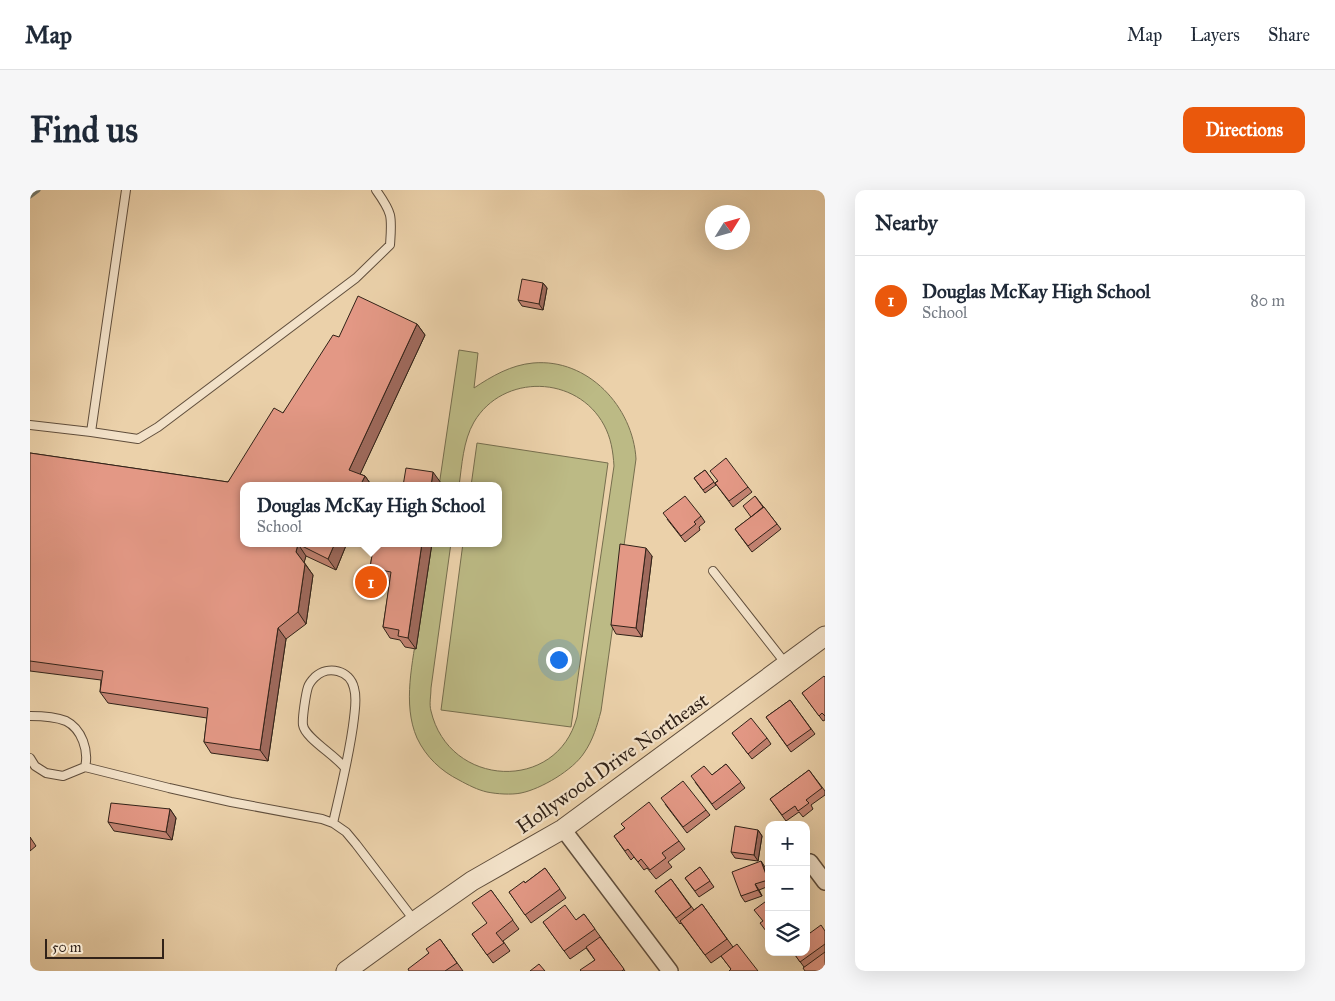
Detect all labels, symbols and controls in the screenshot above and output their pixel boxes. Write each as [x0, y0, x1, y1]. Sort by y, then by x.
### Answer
text: Map [25, 20, 72, 50]
text: Map [1127, 24, 1162, 46]
text: Layers [1190, 24, 1240, 46]
text: Share [1268, 24, 1310, 46]
button: Directions [1183, 107, 1305, 153]
text: Find us [30, 109, 138, 152]
north arrow [705, 205, 750, 250]
text: Nearby [875, 210, 938, 236]
text: Douglas McKay High School [922, 280, 1151, 303]
text: 1 [888, 291, 894, 310]
text: 80 m [1250, 291, 1285, 310]
text: School [922, 303, 967, 322]
popup [240, 482, 502, 547]
text: Douglas McKay High School [257, 494, 485, 517]
text: School [257, 517, 302, 536]
pin: 1 [355, 563, 387, 601]
your location [546, 647, 572, 673]
street label: Hollywood Drive Northeast [511, 688, 713, 838]
map controls [765, 821, 810, 956]
button: + [765, 821, 810, 866]
button: − [765, 866, 810, 911]
button: layers [765, 911, 810, 956]
scale bar [45, 936, 164, 959]
text: 50 m [52, 939, 81, 956]

